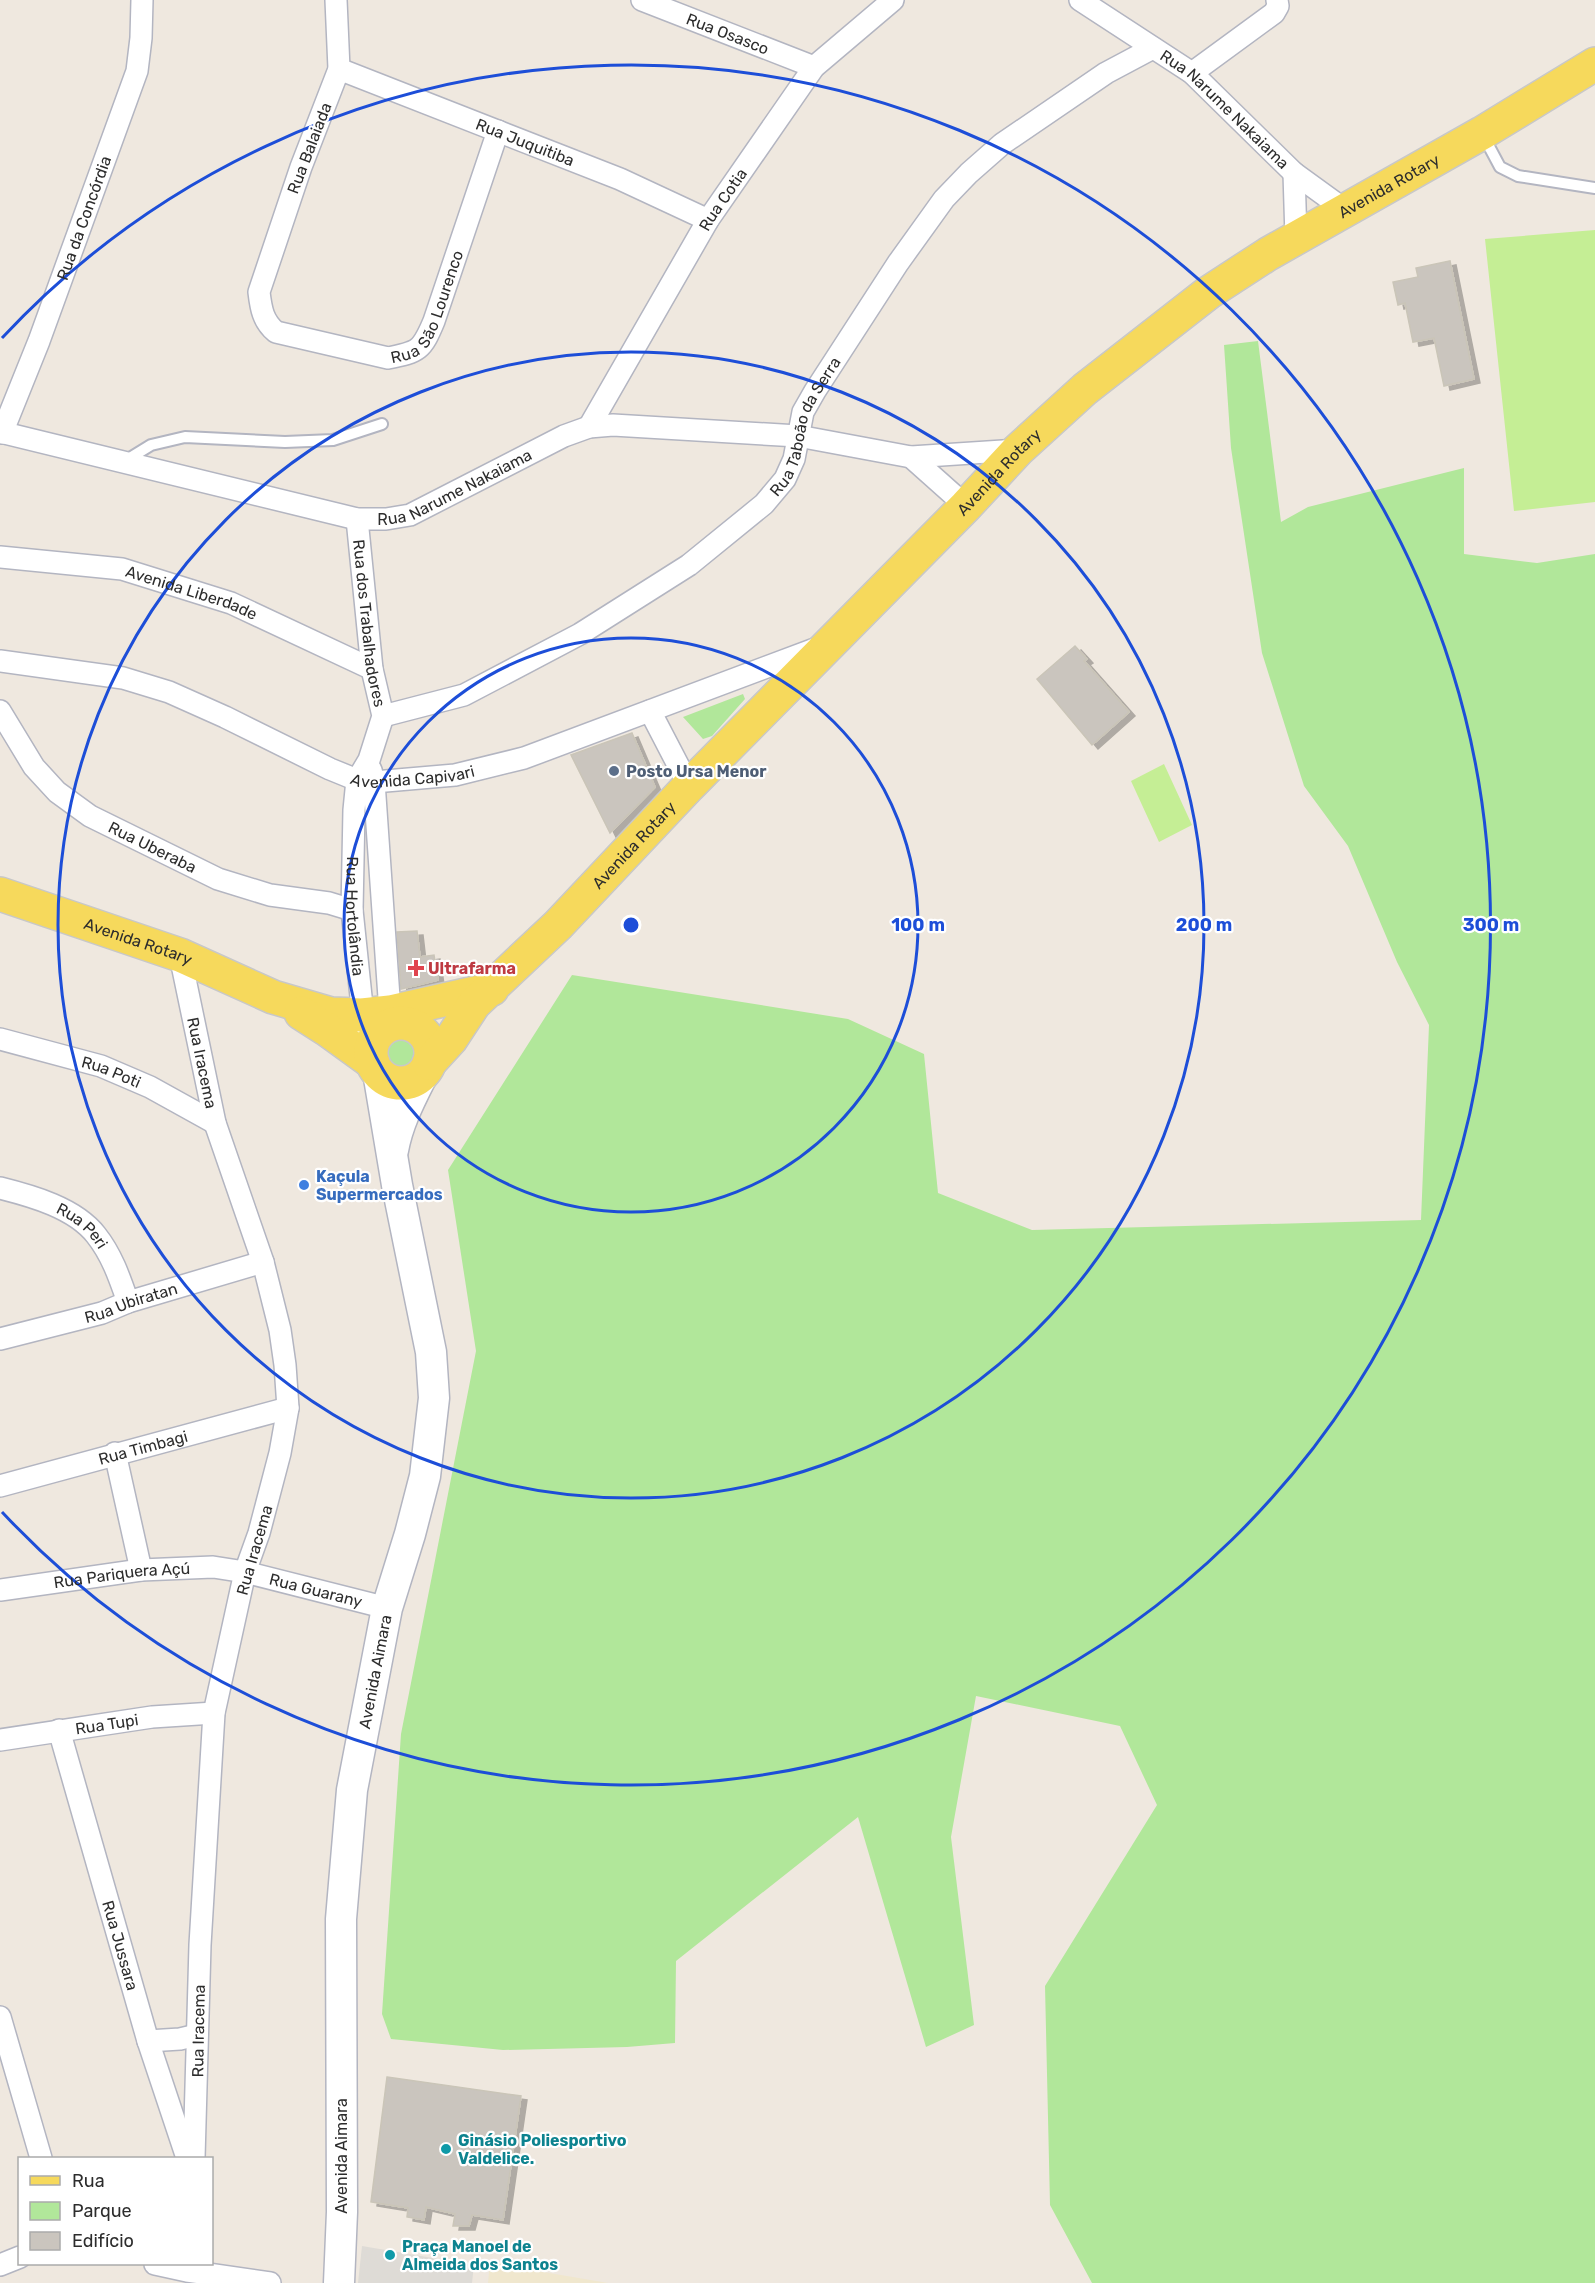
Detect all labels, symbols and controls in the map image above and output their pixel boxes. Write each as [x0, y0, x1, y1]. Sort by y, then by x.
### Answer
street label: Rua Osasco [684, 9, 772, 58]
street label: Rua Narume Nakaiama [1156, 46, 1293, 173]
street label: Rua Balaiada [283, 100, 336, 196]
street label: Rua Juquitiba [473, 115, 577, 170]
street label: Avenida Rotary [1335, 150, 1443, 222]
street label: Rua da Concórdia [53, 153, 115, 283]
street label: Rua Cotia [695, 165, 751, 234]
street label: Rua São Lourenco [389, 248, 467, 367]
street label: Rua Taboão da Serra [766, 353, 845, 500]
street label: Avenida Rotary [953, 425, 1045, 520]
street label: Rua Narume Nakaiama [377, 445, 535, 529]
street label: Rua dos Trabalhadores [349, 539, 390, 709]
street label: Avenida Liberdade [123, 562, 260, 624]
street label: Avenida Capivari [348, 762, 476, 792]
place label: Posto Ursa Menor [626, 762, 767, 781]
marker: Posto Ursa Menor [607, 764, 621, 778]
street label: Avenida Rotary [588, 797, 680, 893]
street label: Rua Uberaba [105, 818, 199, 877]
street label: Rua Hortolândia [342, 856, 368, 977]
street label: Avenida Rotary [81, 914, 195, 969]
text: 100 m [891, 914, 945, 936]
text: 200 m [1176, 914, 1232, 936]
text: 300 m [1463, 914, 1519, 936]
centre of rings [621, 915, 641, 935]
place label: Ultrafarma [428, 959, 516, 978]
marker: Ultrafarma [409, 961, 423, 975]
street label: Rua Iracema [183, 1015, 221, 1110]
street label: Rua Poti [79, 1052, 144, 1092]
place label: Kaçula Supermercados [316, 1167, 443, 1204]
marker: Kaçula Supermercados [297, 1178, 311, 1192]
street label: Rua Peri [53, 1199, 112, 1252]
street label: Rua Ubiratan [83, 1279, 180, 1327]
street label: Rua Timbagi [96, 1427, 190, 1469]
street label: Rua Iracema [233, 1503, 276, 1597]
street label: Rua Pariquera Açú [53, 1559, 191, 1592]
street label: Rua Guarany [267, 1570, 364, 1611]
street label: Avenida Aimara [355, 1613, 395, 1730]
street label: Rua Tupi [74, 1710, 140, 1738]
street label: Rua Jussara [98, 1898, 142, 1993]
street label: Rua Iracema [188, 1984, 209, 2078]
street label: Avenida Aimara [332, 2098, 351, 2214]
place label: Ginásio Poliesportivo Valdelice. [458, 2131, 627, 2168]
marker: Ginásio Poliesportivo Valdelice. [439, 2142, 453, 2156]
legend [18, 2157, 213, 2265]
text: Rua [72, 2170, 105, 2192]
text: Parque [72, 2200, 132, 2222]
text: Edifício [72, 2230, 134, 2252]
place label: Praça Manoel de Almeida dos Santos [402, 2237, 558, 2274]
marker: Praça Manoel de Almeida dos Santos [383, 2248, 397, 2262]

